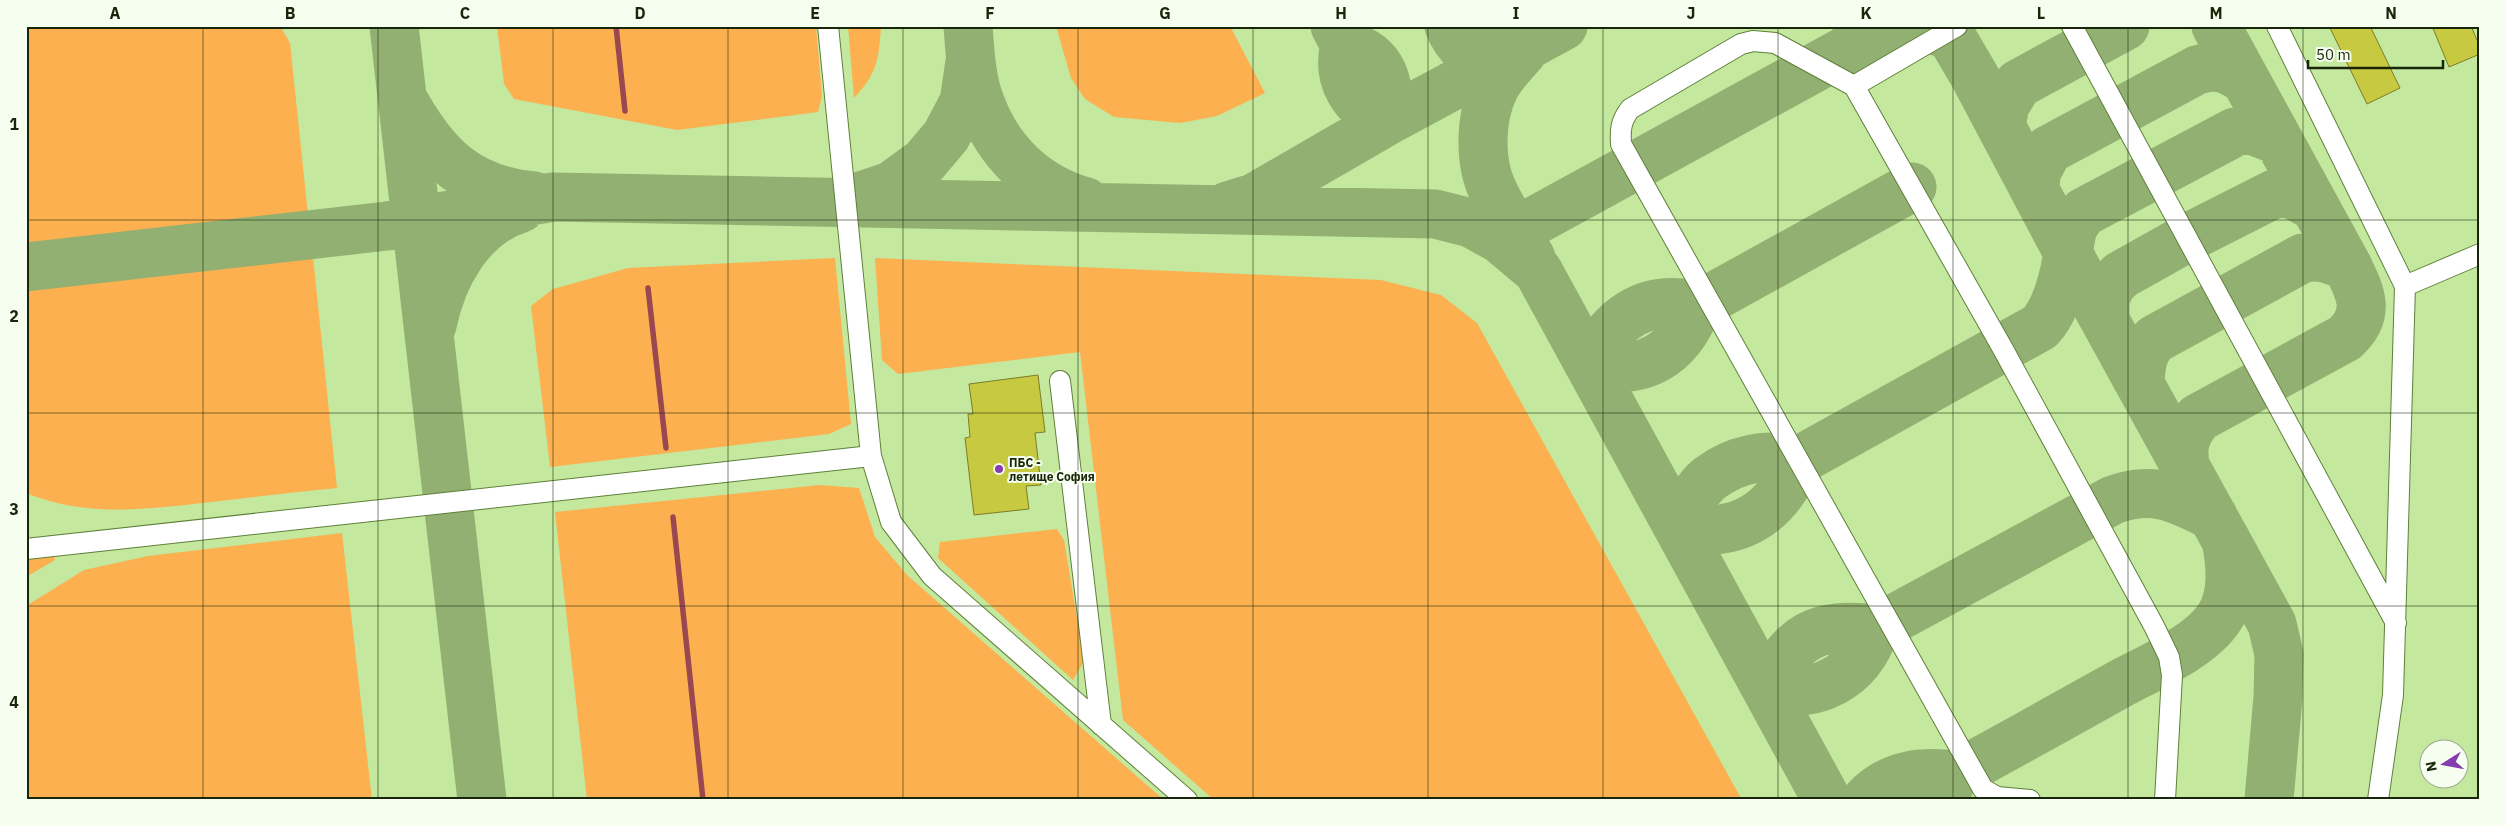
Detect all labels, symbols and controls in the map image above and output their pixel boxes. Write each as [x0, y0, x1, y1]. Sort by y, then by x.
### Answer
text: A [110, 3, 121, 23]
text: B [285, 3, 296, 23]
text: C [460, 3, 470, 23]
text: D [634, 3, 646, 23]
text: E [810, 3, 820, 23]
text: F [985, 3, 995, 23]
text: G [1159, 3, 1171, 23]
text: H [1335, 3, 1347, 23]
text: I [1513, 3, 1520, 23]
text: J [1687, 3, 1695, 23]
text: K [1860, 3, 1872, 23]
text: L [2037, 3, 2045, 23]
text: M [2209, 3, 2223, 23]
text: N [2385, 3, 2397, 23]
scale bar [2308, 38, 2444, 70]
text: 50 m [2316, 45, 2351, 64]
text: 1 [9, 114, 19, 134]
text: 2 [9, 306, 19, 326]
place label: ПБС - летище София [1009, 455, 1095, 484]
marker: ПБС - летище София [993, 463, 1005, 475]
text: 3 [9, 499, 19, 519]
text: 4 [9, 692, 19, 712]
north arrow [2418, 738, 2468, 788]
text: N [2421, 760, 2441, 773]

